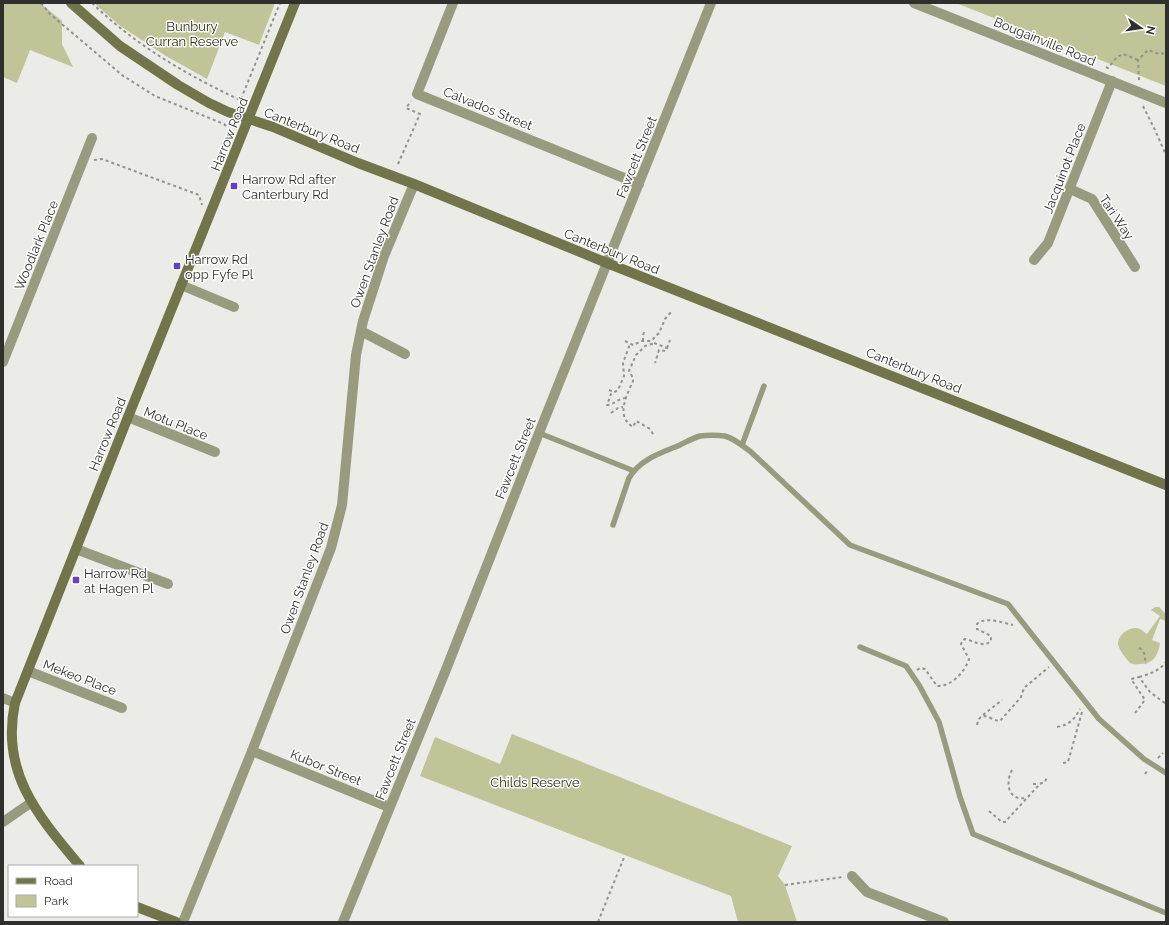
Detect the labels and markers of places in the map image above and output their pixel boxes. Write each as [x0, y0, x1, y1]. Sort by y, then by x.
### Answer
place label: Harrow Rd after Canterbury Rd [242, 172, 336, 202]
marker: Harrow Rd after Canterbury Rd [229, 181, 239, 191]
place label: Harrow Rd opp Fyfe Pl [185, 252, 254, 282]
marker: Harrow Rd opp Fyfe Pl [172, 261, 182, 271]
place label: Harrow Rd at Hagen Pl [84, 566, 154, 596]
marker: Harrow Rd at Hagen Pl [71, 575, 81, 585]

